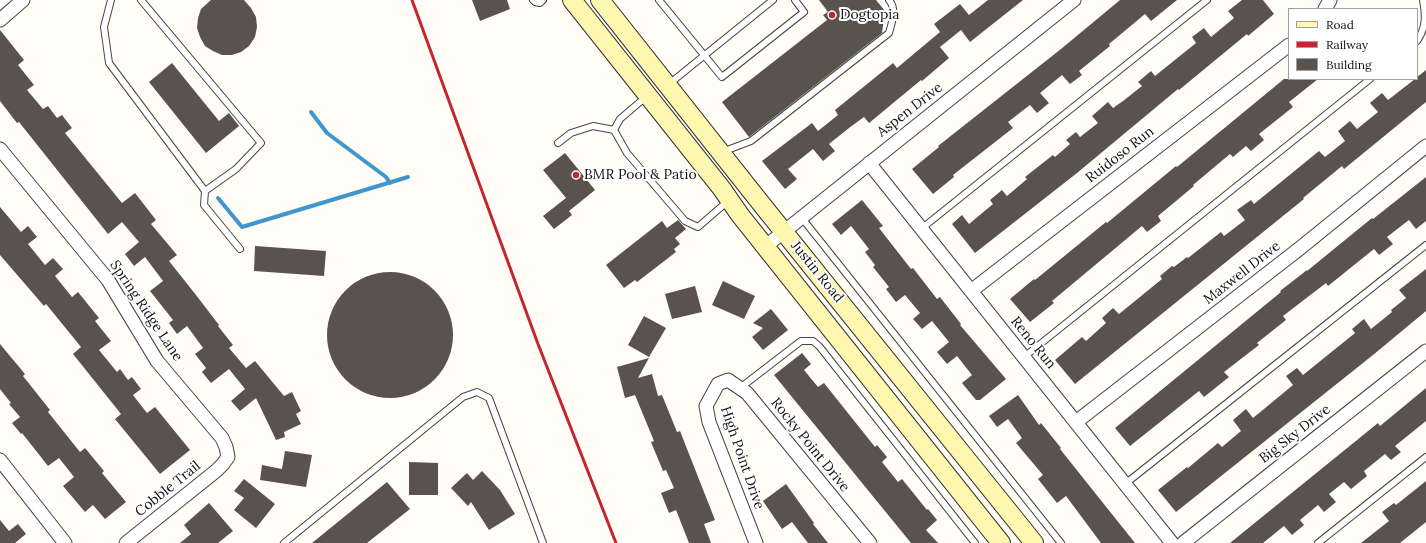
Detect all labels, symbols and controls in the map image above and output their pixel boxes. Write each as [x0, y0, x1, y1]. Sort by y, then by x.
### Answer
place label: Dogtopia [840, 7, 899, 23]
legend [1288, 8, 1418, 80]
marker: Dogtopia [827, 10, 837, 20]
text: Road [1326, 17, 1354, 32]
text: Railway [1326, 37, 1368, 52]
text: Building [1326, 57, 1372, 72]
street label: Aspen Drive [874, 79, 946, 141]
street label: Ruidoso Run [1083, 123, 1157, 187]
place label: BMR Pool & Patio [584, 167, 697, 183]
marker: BMR Pool & Patio [571, 170, 581, 180]
street label: Justin Road [787, 238, 847, 306]
street label: Maxwell Drive [1200, 238, 1284, 308]
street label: Spring Ridge Lane [106, 257, 186, 365]
street label: Reno Run [1007, 314, 1059, 372]
street label: Rocky Point Drive [767, 395, 853, 495]
street label: Big Sky Drive [1256, 401, 1334, 467]
street label: High Point Drive [717, 404, 767, 512]
street label: Cobble Trail [132, 458, 204, 520]

